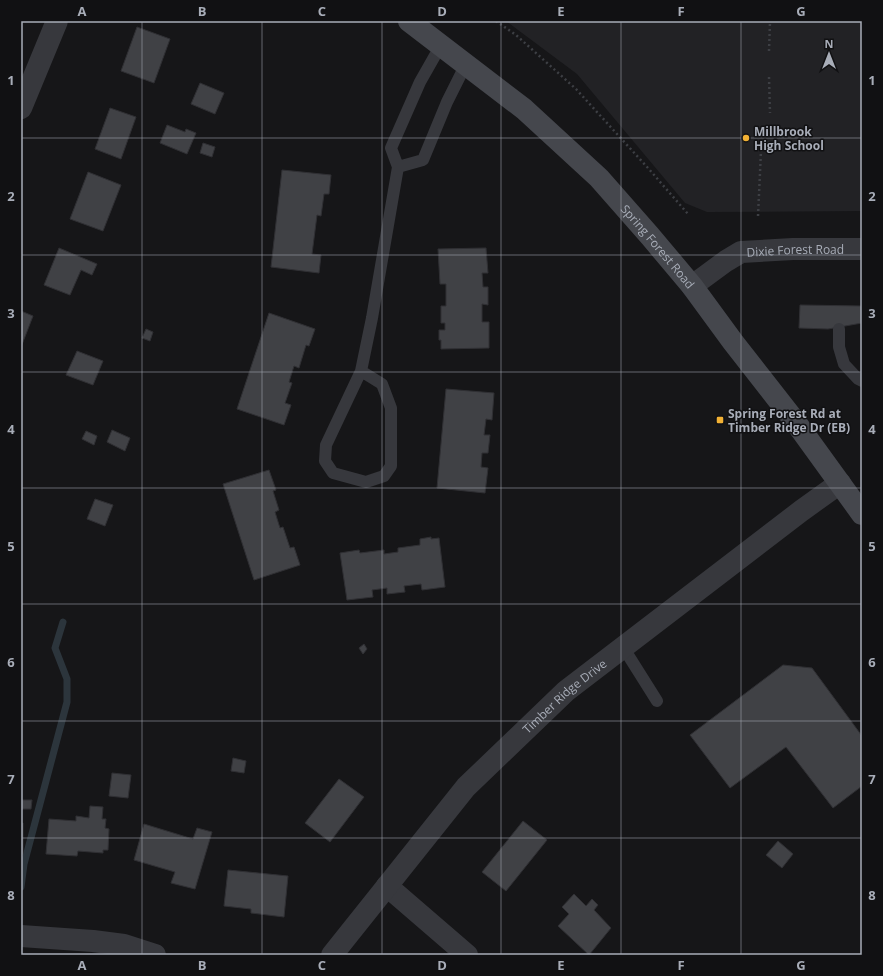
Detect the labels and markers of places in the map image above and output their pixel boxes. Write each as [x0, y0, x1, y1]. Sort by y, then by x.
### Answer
place label: Millbrook High School [754, 123, 824, 154]
marker: Millbrook High School [741, 133, 751, 143]
place label: Spring Forest Rd at Timber Ridge Dr (EB) [728, 405, 850, 436]
marker: Spring Forest Rd at Timber Ridge Dr (EB) [715, 415, 725, 425]

